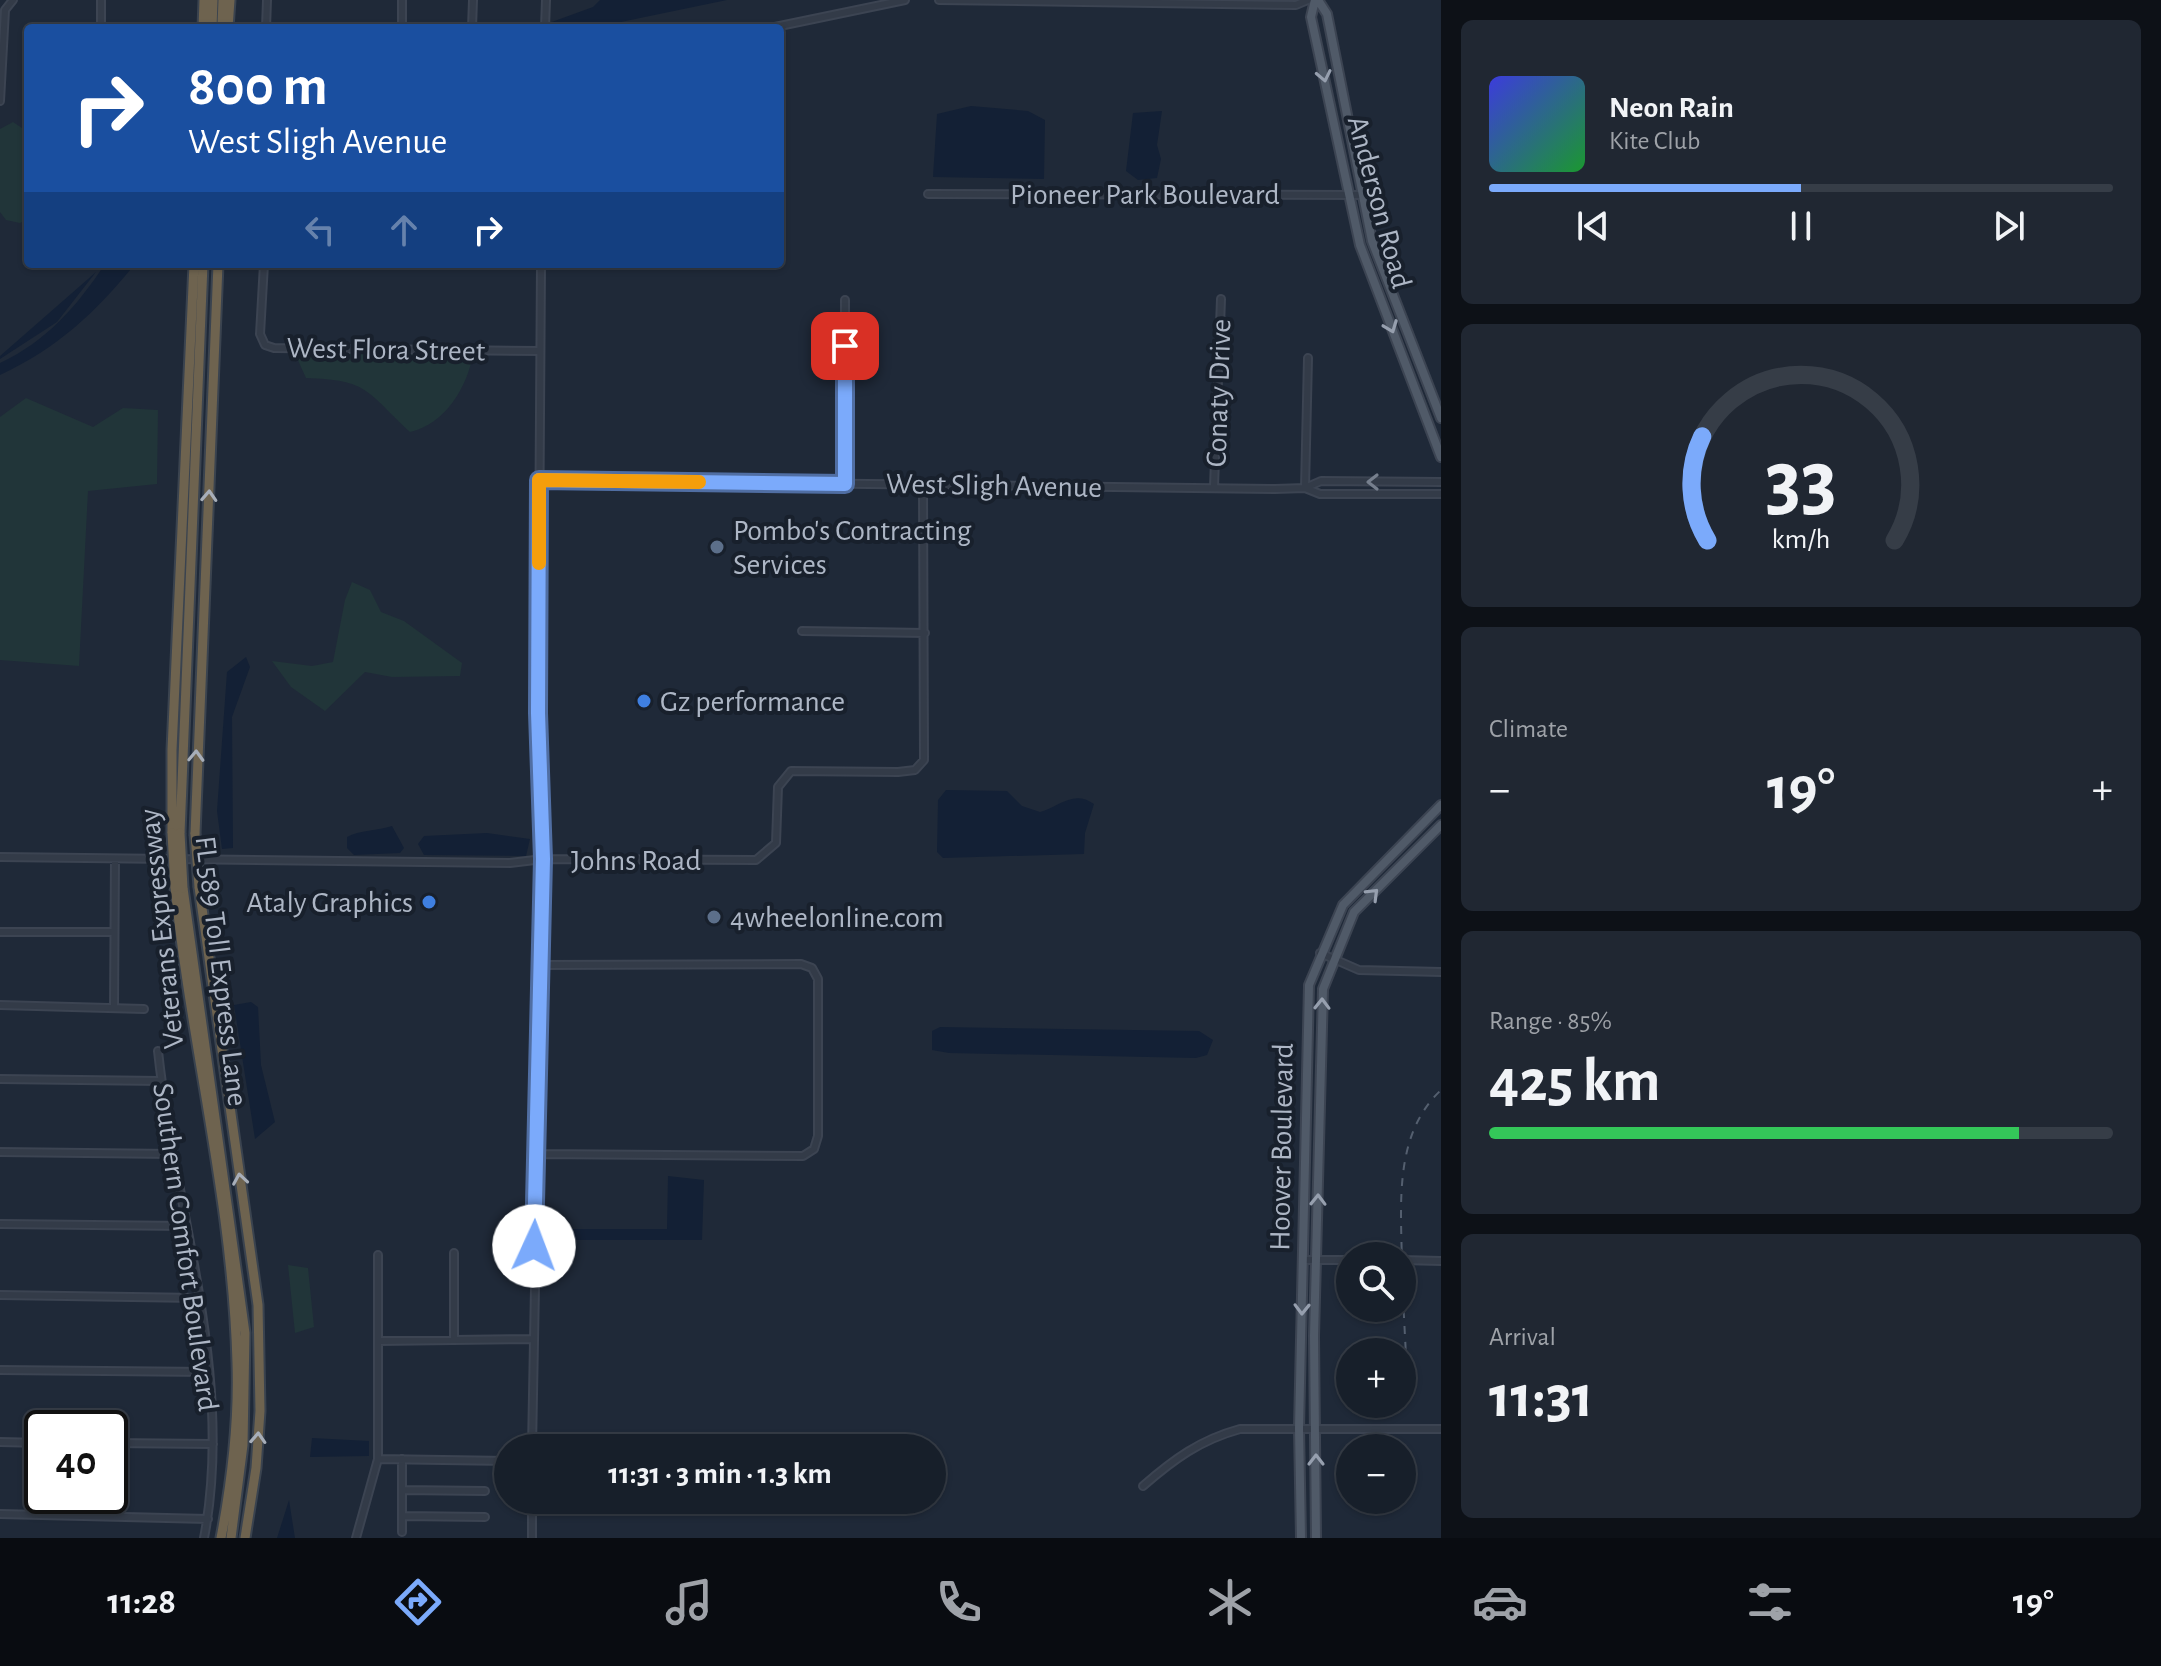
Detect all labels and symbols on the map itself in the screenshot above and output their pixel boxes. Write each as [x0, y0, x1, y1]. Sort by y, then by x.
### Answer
one-way arrow [1314, 70, 1331, 83]
street label: Anderson Road [1342, 113, 1416, 292]
street label: Pioneer Park Boulevard [1010, 180, 1280, 210]
pin [811, 312, 879, 380]
street label: Conaty Drive [1201, 318, 1237, 468]
one-way arrow [1381, 319, 1398, 333]
street label: West Flora Street [286, 333, 486, 367]
street label: West Sligh Avenue [886, 469, 1102, 503]
one-way arrow [1366, 473, 1379, 490]
one-way arrow [200, 489, 217, 502]
place label: Pombo's Contracting Services [733, 516, 972, 580]
marker: Pombo's Contracting Services [708, 538, 726, 556]
place label: Gz performance [660, 687, 845, 717]
marker: Gz performance [635, 692, 653, 710]
one-way arrow [188, 749, 205, 762]
street label: Veterans Expressway [134, 807, 190, 1050]
street label: FL 589 Toll Express Lane [190, 834, 252, 1108]
street label: Johns Road [571, 846, 701, 876]
place label: Ataly Graphics [246, 888, 413, 918]
one-way arrow [1364, 889, 1378, 903]
marker: Ataly Graphics [420, 893, 438, 911]
place label: 4wheelonline.com [730, 903, 944, 933]
marker: 4wheelonline.com [705, 908, 723, 926]
one-way arrow [1314, 997, 1331, 1010]
street label: Hoover Boulevard [1265, 1043, 1299, 1251]
street label: Southern Comfort Boulevard [147, 1081, 223, 1413]
one-way arrow [232, 1172, 249, 1186]
one-way arrow [1309, 1193, 1327, 1206]
position arrow [492, 1204, 576, 1288]
one-way arrow [1293, 1303, 1310, 1316]
speed limit sign: 40 [24, 1410, 128, 1514]
one-way arrow [249, 1431, 266, 1444]
one-way arrow [1307, 1453, 1325, 1466]

